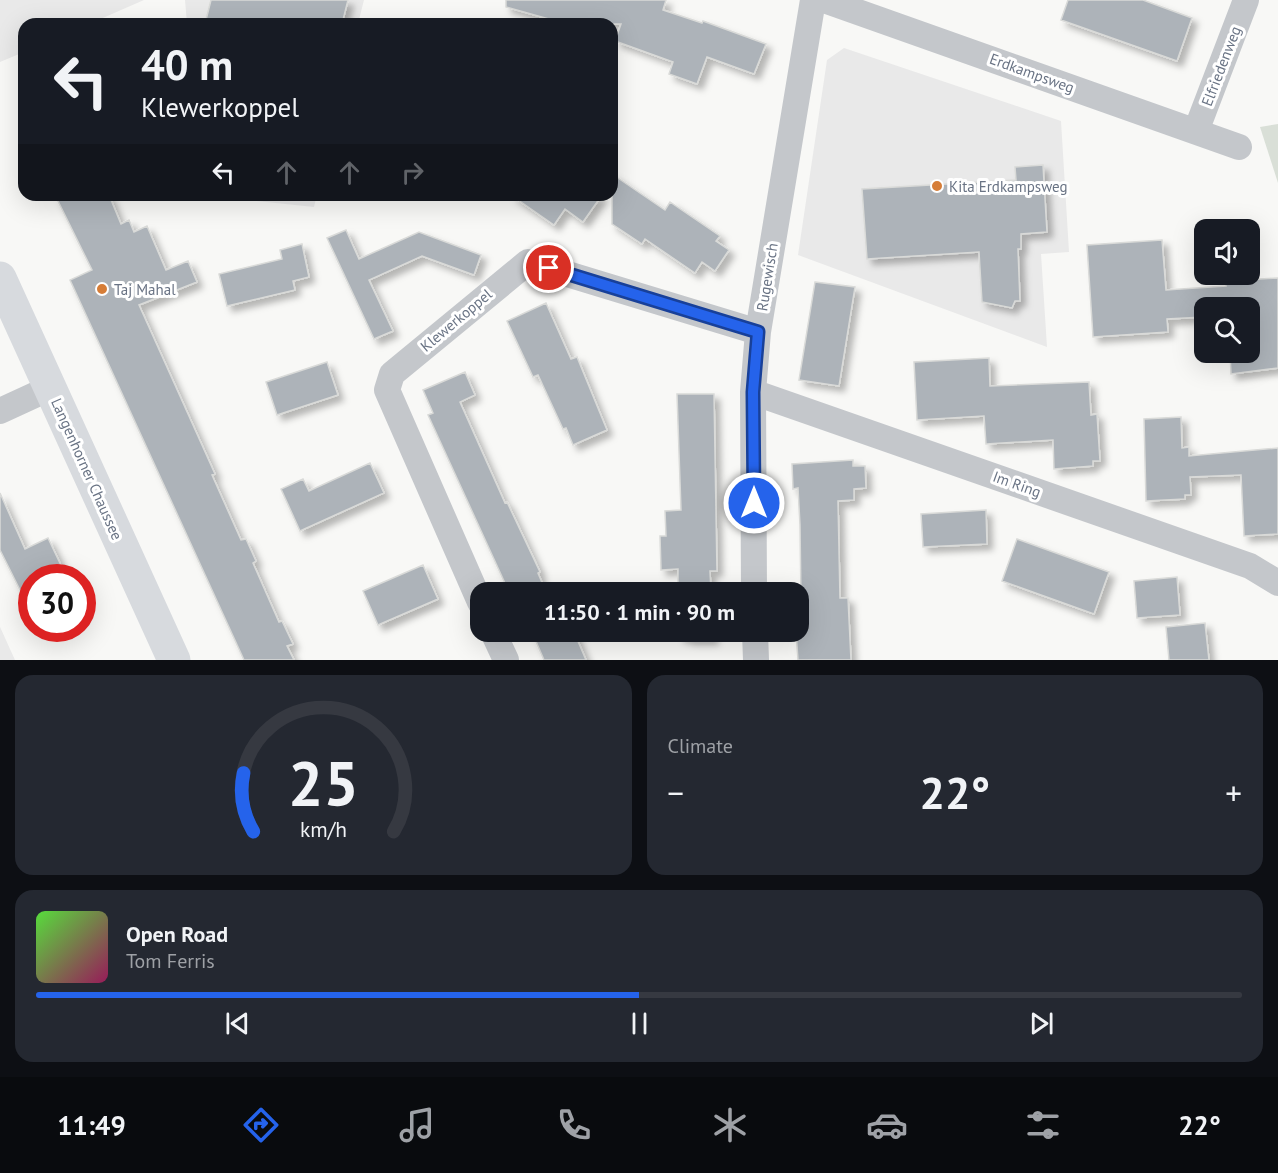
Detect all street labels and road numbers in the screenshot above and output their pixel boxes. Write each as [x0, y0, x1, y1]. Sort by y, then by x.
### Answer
street label: Elfriedenweg [1197, 23, 1245, 109]
street label: Erdkampsweg [987, 49, 1077, 97]
street label: Rugewisch [752, 242, 782, 312]
street label: Klewerkoppel [416, 284, 496, 356]
street label: Langenhorner Chaussee [47, 395, 127, 543]
street label: Im Ring [990, 467, 1044, 501]

